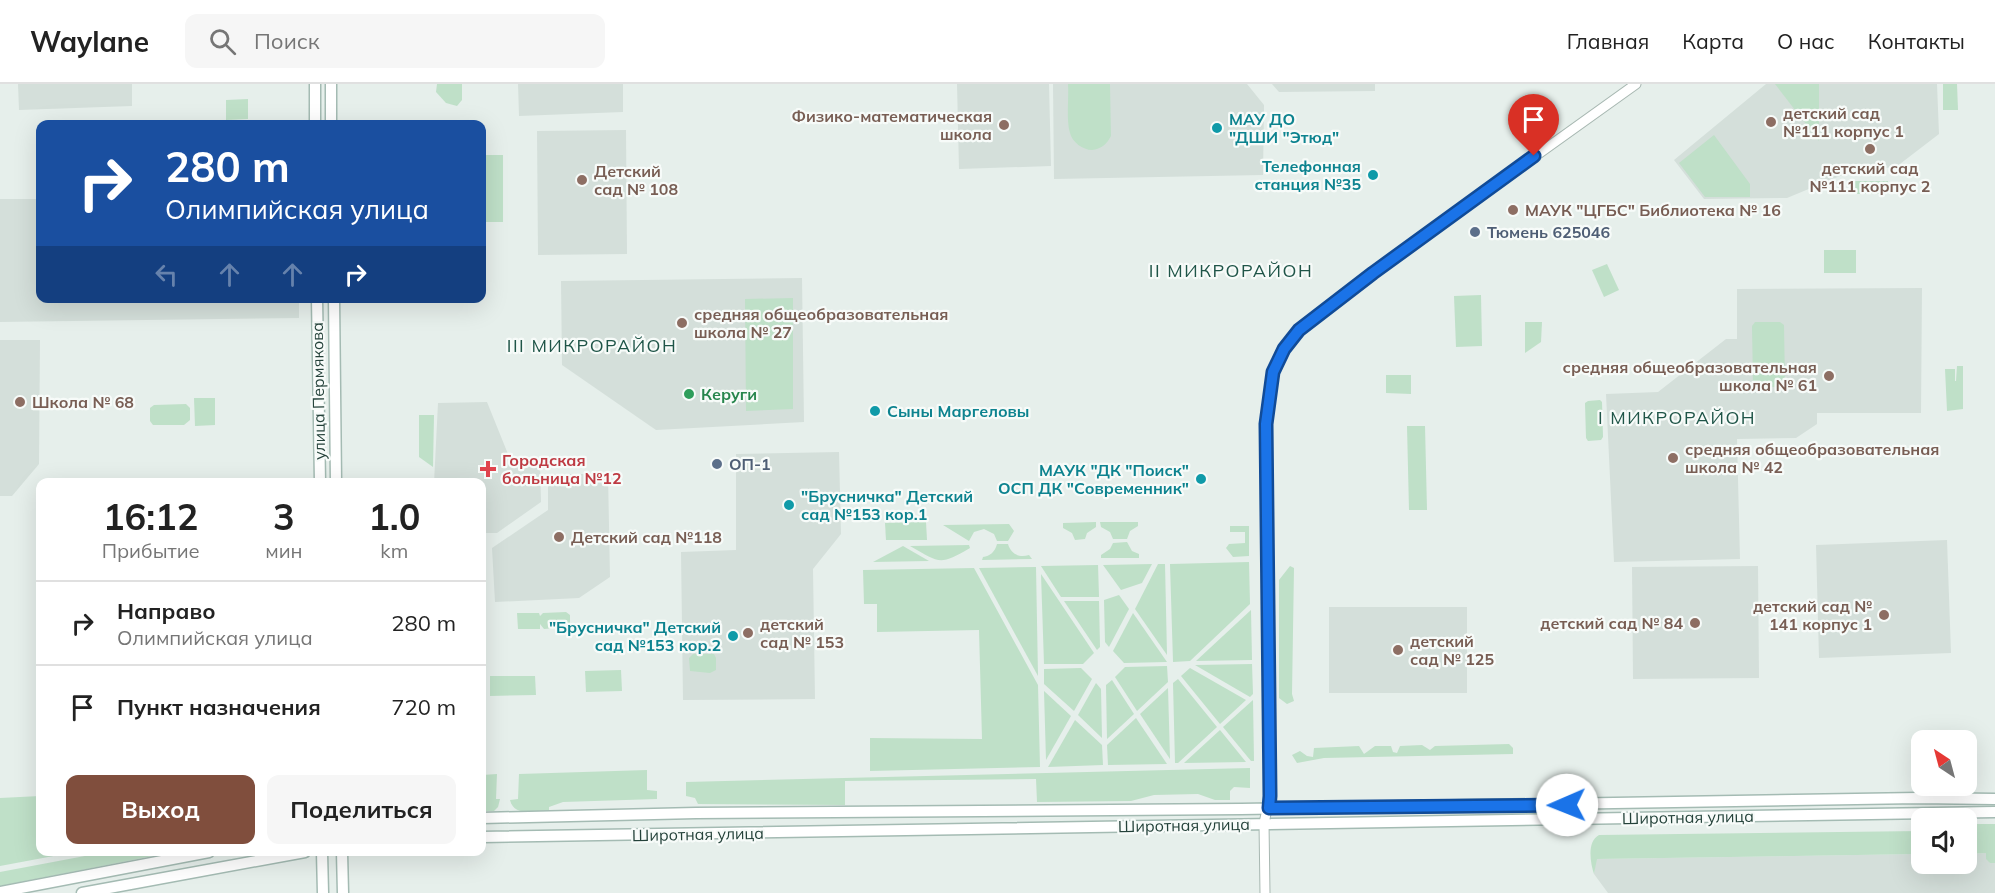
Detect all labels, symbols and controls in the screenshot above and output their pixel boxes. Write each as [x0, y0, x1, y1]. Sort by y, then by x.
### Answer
search box [185, 14, 605, 68]
text: Waylane [30, 24, 149, 59]
icon: search [206, 25, 239, 58]
text: Поиск [254, 27, 320, 55]
text: Главная [1567, 28, 1649, 54]
text: Карта [1682, 28, 1744, 54]
text: О нас [1777, 28, 1835, 54]
text: Контакты [1868, 28, 1965, 54]
pin [1508, 94, 1559, 156]
icon: arrive [1517, 103, 1550, 136]
place label: детский сад №111 корпус 1 [1783, 103, 1904, 141]
place label: Физико-математическая школа [791, 106, 992, 144]
place label: МАУ ДО "ДШИ "Этюд" [1229, 109, 1339, 147]
marker: детский сад №111 корпус 1 [1764, 115, 1778, 129]
marker: Физико-математическая школа [997, 118, 1011, 132]
marker: МАУ ДО "ДШИ "Этюд" [1210, 121, 1224, 135]
text: 280 m [165, 140, 290, 193]
marker: детский сад №111 корпус 2 [1863, 142, 1877, 156]
icon: right [66, 144, 144, 222]
place label: Телефонная станция №35 [1254, 156, 1361, 194]
place label: детский сад №111 корпус 2 [1810, 158, 1930, 196]
place label: Детский сад № 108 [594, 161, 678, 199]
marker: Телефонная станция №35 [1366, 168, 1380, 182]
marker: Детский сад № 108 [575, 173, 589, 187]
text: Олимпийская улица [165, 192, 429, 226]
place label: МАУК "ЦГБС" Библиотека № 16 [1525, 200, 1781, 220]
marker: МАУК "ЦГБС" Библиотека № 16 [1506, 203, 1520, 217]
place label: Тюмень 625046 [1487, 222, 1610, 242]
marker: Тюмень 625046 [1468, 225, 1482, 239]
icon: left [150, 258, 183, 291]
icon: ahead [213, 258, 246, 291]
icon: ahead [276, 258, 309, 291]
icon: right [339, 258, 372, 291]
district label: II МИКРОРАЙОН [1149, 259, 1313, 282]
place label: средняя общеобразовательная школа № 27 [694, 304, 948, 342]
marker: средняя общеобразовательная школа № 27 [675, 316, 689, 330]
street label: улица Пермякова [307, 322, 329, 460]
district label: III МИКРОРАЙОН [507, 334, 677, 357]
place label: средняя общеобразовательная школа № 61 [1563, 357, 1817, 395]
marker: средняя общеобразовательная школа № 61 [1822, 369, 1836, 383]
place label: Керуги [701, 384, 757, 404]
marker: Керуги [682, 387, 696, 401]
place label: Школа № 68 [32, 392, 134, 412]
marker: Школа № 68 [13, 395, 27, 409]
place label: Сыны Маргеловы [887, 401, 1029, 421]
marker: Сыны Маргеловы [868, 404, 882, 418]
district label: I МИКРОРАЙОН [1598, 406, 1756, 429]
place label: средняя общеобразовательная школа № 42 [1685, 439, 1939, 477]
place label: Городская больница №12 [502, 450, 622, 488]
marker: средняя общеобразовательная школа № 42 [1666, 451, 1680, 465]
place label: ОП-1 [729, 454, 771, 474]
marker: ОП-1 [710, 457, 724, 471]
marker: Городская больница №12 [479, 460, 497, 478]
place label: МАУК "ДК "Поиск" ОСП ДК "Современник" [998, 460, 1189, 498]
marker: МАУК "ДК "Поиск" ОСП ДК "Современник" [1194, 472, 1208, 486]
place label: "Брусничка" Детский сад №153 кор.1 [801, 486, 973, 524]
text: 16:12 [103, 494, 198, 539]
text: 3 [273, 494, 295, 539]
text: 1.0 [368, 494, 420, 539]
marker: "Брусничка" Детский сад №153 кор.1 [782, 498, 796, 512]
place label: Детский сад №118 [571, 527, 722, 547]
marker: Детский сад №118 [552, 530, 566, 544]
text: Прибытие [102, 538, 200, 563]
text: мин [265, 538, 303, 563]
text: km [380, 538, 408, 563]
place label: детский сад № 141 корпус 1 [1753, 596, 1872, 634]
text: Направо [117, 597, 215, 625]
icon: right [66, 607, 99, 640]
marker: детский сад № 141 корпус 1 [1877, 608, 1891, 622]
text: 280 m [391, 609, 456, 637]
place label: детский сад № 84 [1540, 613, 1683, 633]
place label: детский сад № 153 [760, 614, 844, 652]
marker: детский сад № 84 [1688, 616, 1702, 630]
place label: "Брусничка" Детский сад №153 кор.2 [549, 617, 721, 655]
text: Олимпийская улица [117, 625, 313, 650]
marker: детский сад № 153 [741, 626, 755, 640]
marker: "Брусничка" Детский сад №153 кор.2 [726, 629, 740, 643]
place label: детский сад № 125 [1410, 631, 1494, 669]
marker: детский сад № 125 [1391, 643, 1405, 657]
icon: arrive [66, 691, 99, 724]
text: Пункт назначения [117, 693, 321, 721]
text: 720 m [391, 693, 456, 721]
north arrow [1911, 730, 1977, 796]
map controls [1911, 730, 1977, 874]
position arrow [1535, 773, 1599, 837]
button: Выход [66, 775, 255, 844]
button: Поделиться [267, 775, 456, 844]
street label: Широтная улица [1622, 806, 1754, 828]
button: sound [1911, 808, 1977, 874]
street label: Широтная улица [1118, 814, 1250, 836]
street label: Широтная улица [632, 823, 764, 845]

